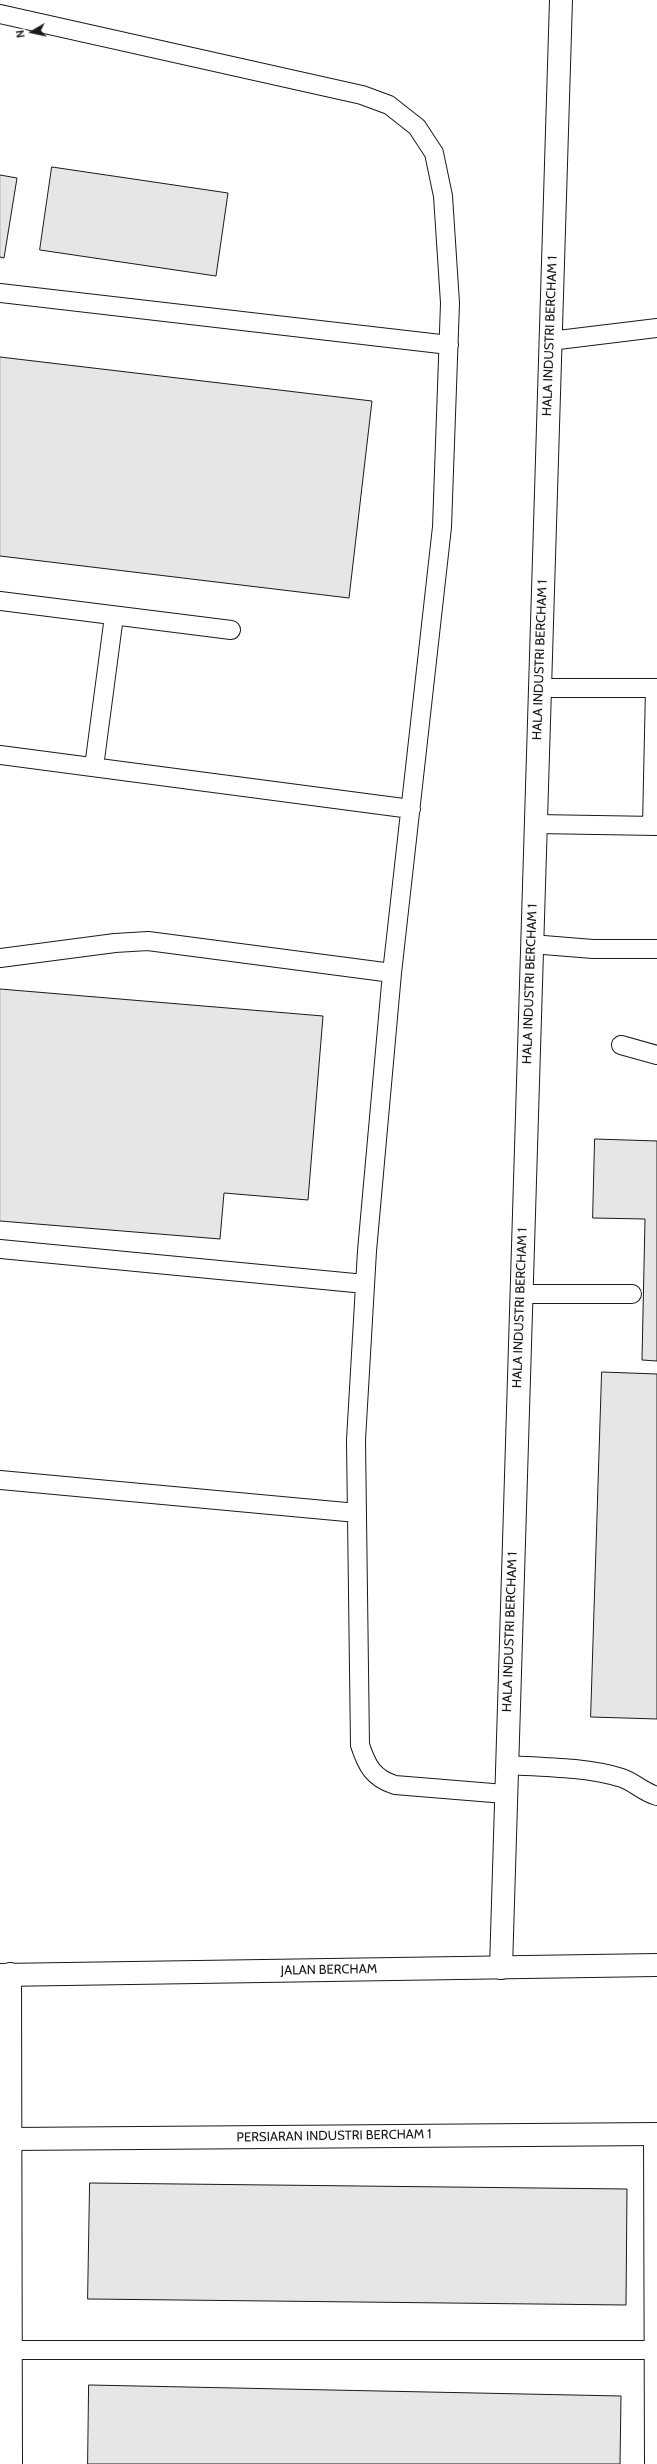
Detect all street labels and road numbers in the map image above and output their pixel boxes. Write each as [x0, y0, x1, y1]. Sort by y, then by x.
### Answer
street label: HALA INDUSTRI BERCHAM 1 [539, 256, 561, 416]
street label: HALA INDUSTRI BERCHAM 1 [529, 580, 551, 740]
street label: HALA INDUSTRI BERCHAM 1 [519, 904, 541, 1064]
street label: HALA INDUSTRI BERCHAM 1 [509, 1228, 531, 1388]
street label: HALA INDUSTRI BERCHAM 1 [499, 1552, 521, 1712]
street label: JALAN BERCHAM [281, 1961, 377, 1979]
street label: PERSIARAN INDUSTRI BERCHAM 1 [236, 2126, 432, 2146]

